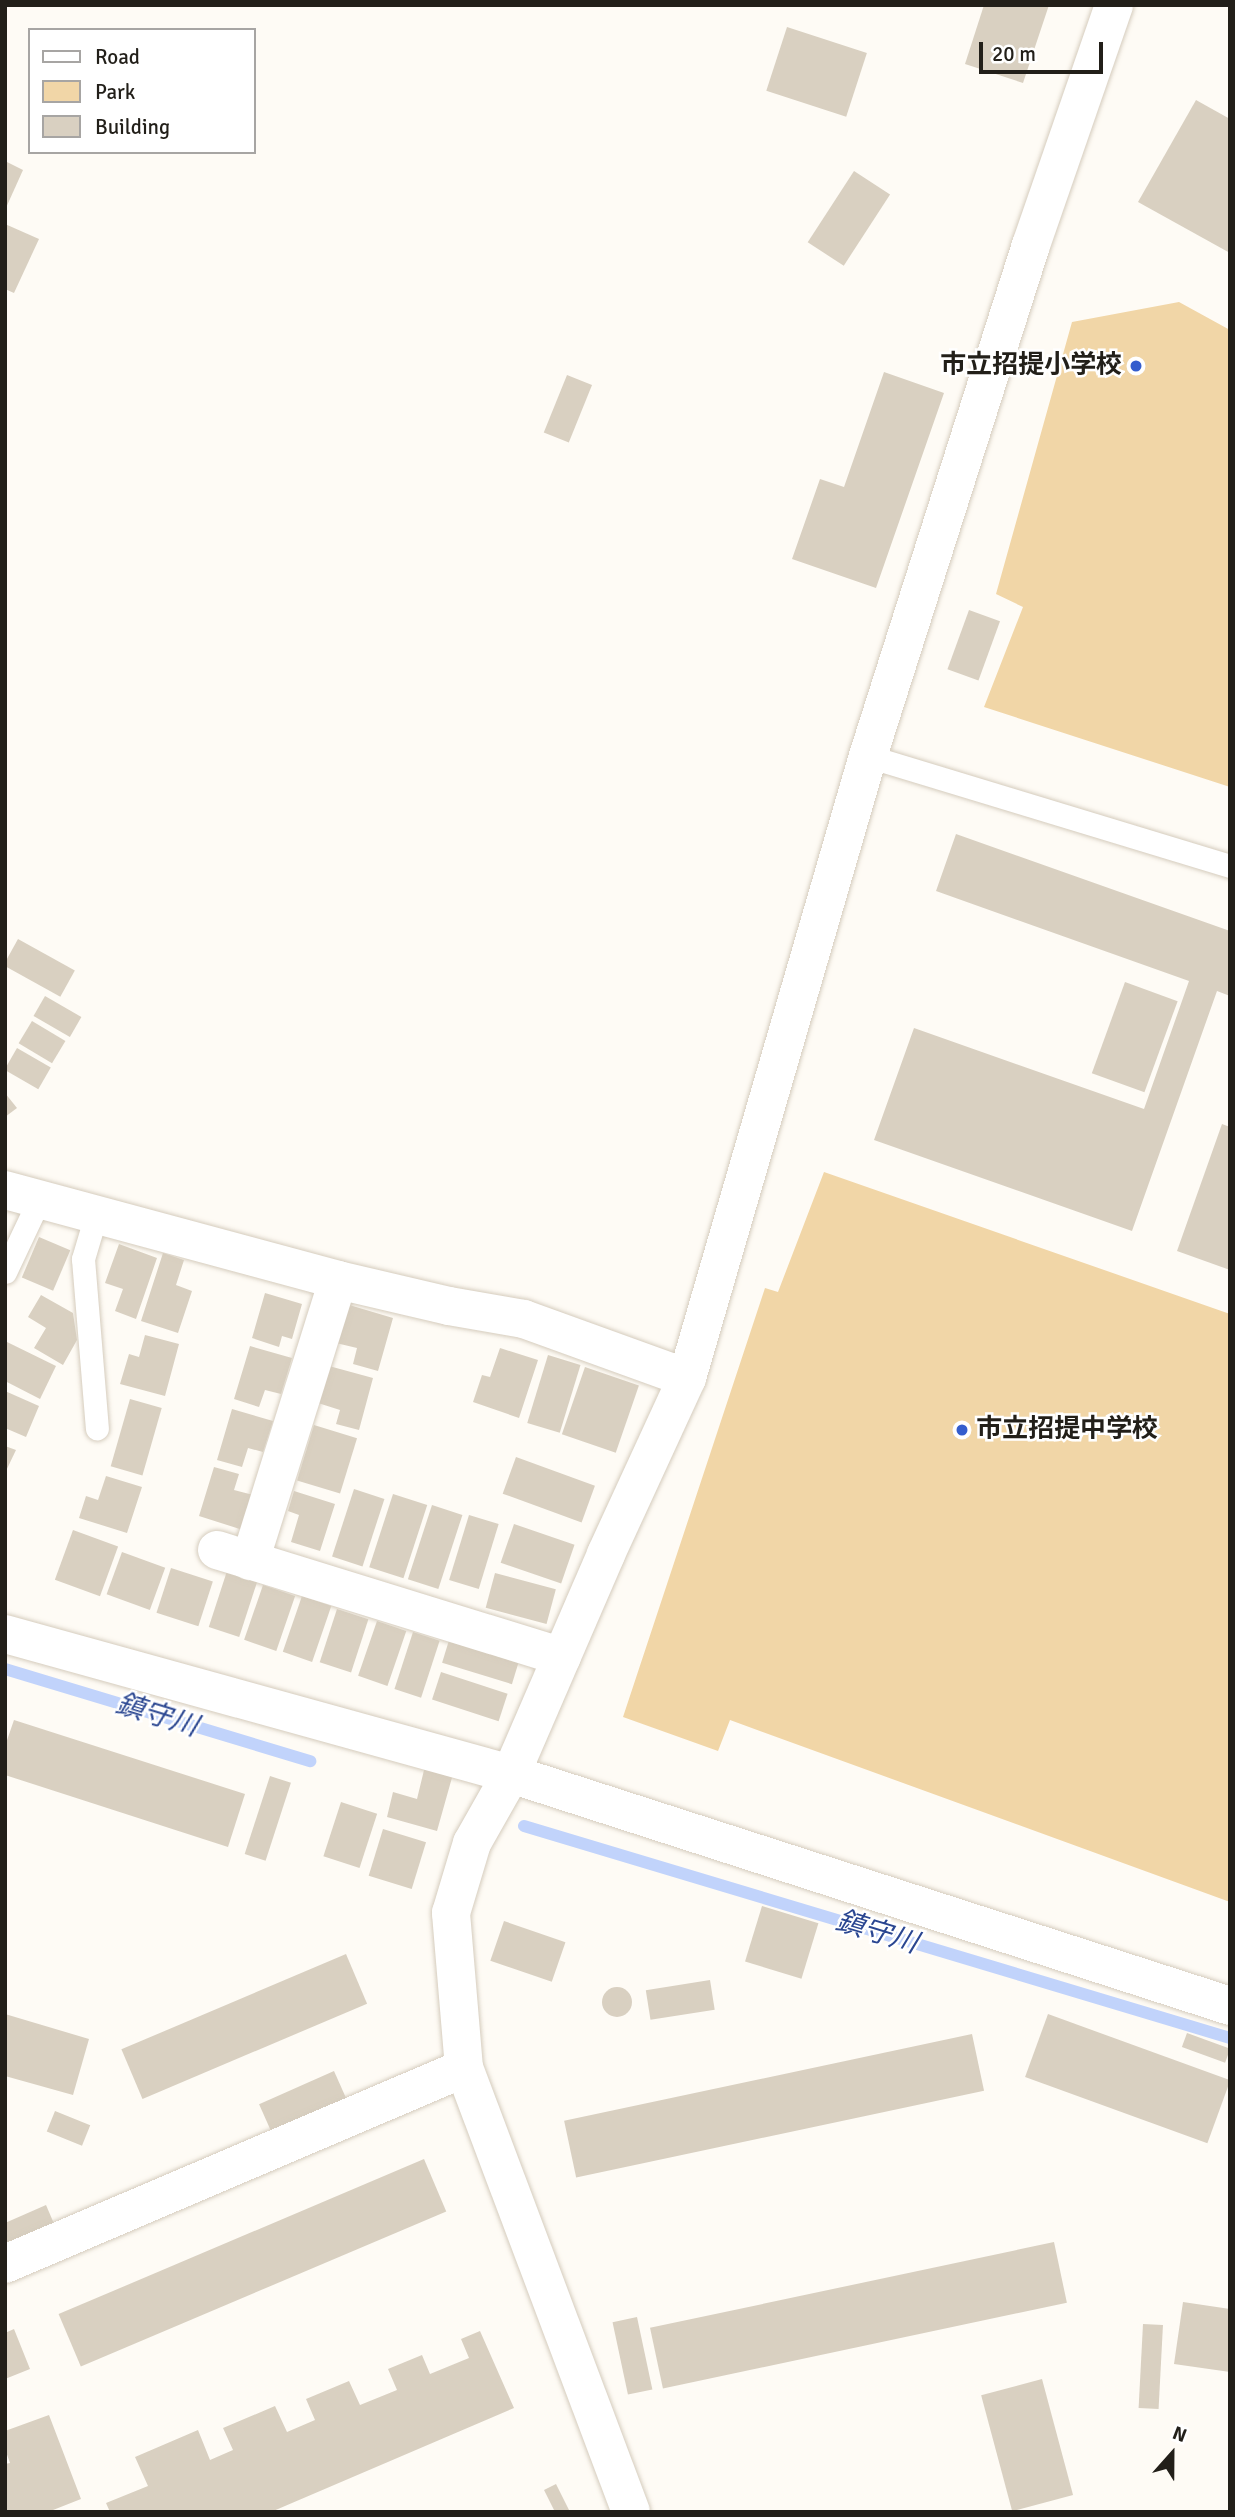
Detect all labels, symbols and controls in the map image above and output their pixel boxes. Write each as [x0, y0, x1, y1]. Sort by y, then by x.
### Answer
legend [28, 28, 256, 154]
scale bar [983, 28, 1107, 72]
text: 20 m [992, 41, 1036, 67]
text: Road [95, 44, 140, 70]
text: Park [95, 79, 135, 105]
text: Building [95, 114, 170, 140]
place label: 市立招提小学校 [940, 350, 1122, 382]
marker: 市立招提小学校 [1128, 358, 1144, 374]
place label: 市立招提中学校 [976, 1414, 1158, 1446]
marker: 市立招提中学校 [954, 1422, 970, 1438]
water label: 鎮守川 [112, 1687, 202, 1743]
water label: 鎮守川 [832, 1904, 922, 1960]
north arrow [1137, 2419, 1207, 2489]
text: N [1169, 2421, 1190, 2448]

